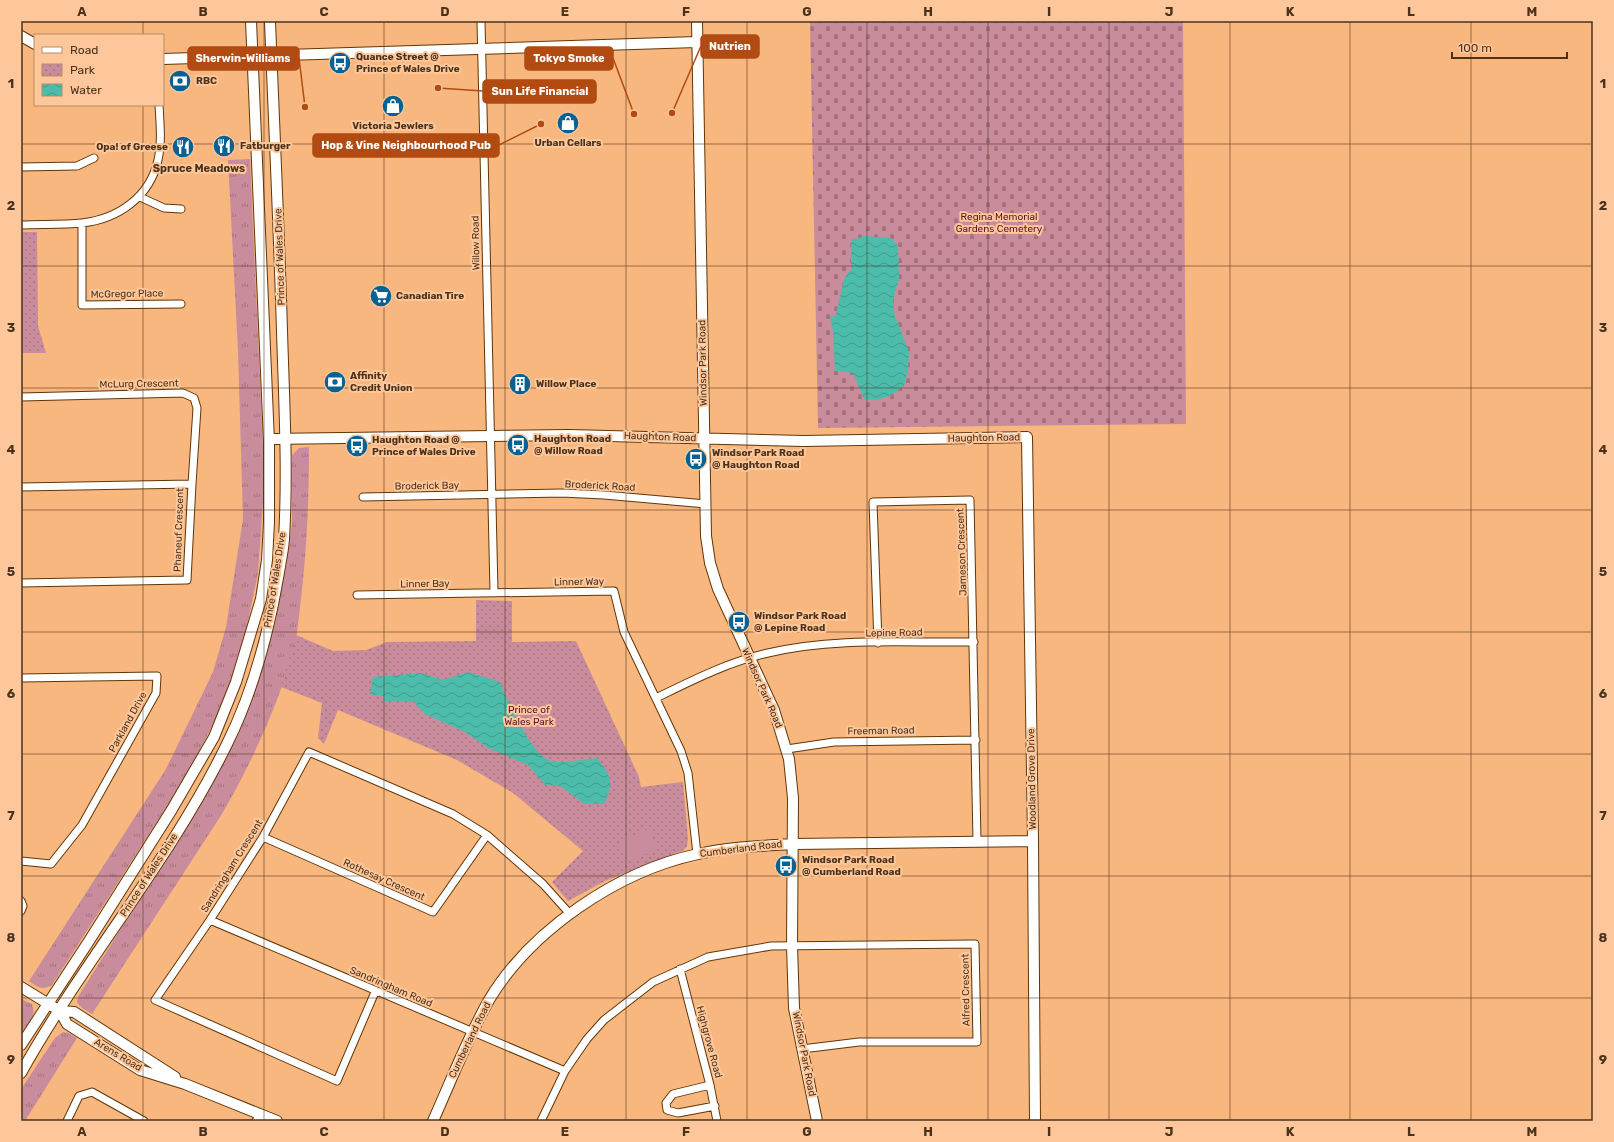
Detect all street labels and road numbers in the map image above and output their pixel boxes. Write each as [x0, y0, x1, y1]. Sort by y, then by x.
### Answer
street label: Prince of Wales Drive [272, 208, 288, 306]
street label: Willow Road [470, 215, 482, 271]
street label: McGregor Place [91, 287, 164, 301]
street label: Windsor Park Road [696, 320, 710, 406]
street label: McLurg Crescent [99, 377, 179, 391]
street label: Haughton Road [624, 430, 696, 444]
street label: Haughton Road [948, 431, 1020, 445]
street label: Broderick Road [564, 478, 636, 494]
street label: Broderick Bay [395, 479, 460, 493]
street label: Phaneuf Crescent [172, 488, 186, 572]
street label: Jameson Crescent [954, 508, 970, 596]
street label: Prince of Wales Drive [262, 531, 289, 629]
street label: Linner Way [554, 576, 605, 588]
street label: Linner Bay [400, 578, 450, 590]
street label: Lepine Road [865, 626, 923, 639]
street label: Windsor Park Road [739, 646, 785, 730]
street label: Parkland Drive [106, 689, 150, 754]
street label: Freeman Road [847, 724, 915, 738]
street label: Woodland Grove Drive [1025, 728, 1039, 830]
street label: Sandringham Crescent [199, 817, 265, 915]
street label: Prince of Wales Drive [118, 831, 181, 919]
street label: Cumberland Road [699, 838, 783, 860]
street label: Rothesay Crescent [341, 857, 427, 903]
street label: Alfred Crescent [959, 953, 973, 1026]
street label: Sandringham Road [348, 964, 434, 1010]
street label: Cumberland Road [446, 1000, 494, 1080]
street label: Highgrove Road [694, 1005, 724, 1079]
street label: Windsor Park Road [790, 1011, 818, 1097]
street label: Arens Road [92, 1036, 144, 1074]

